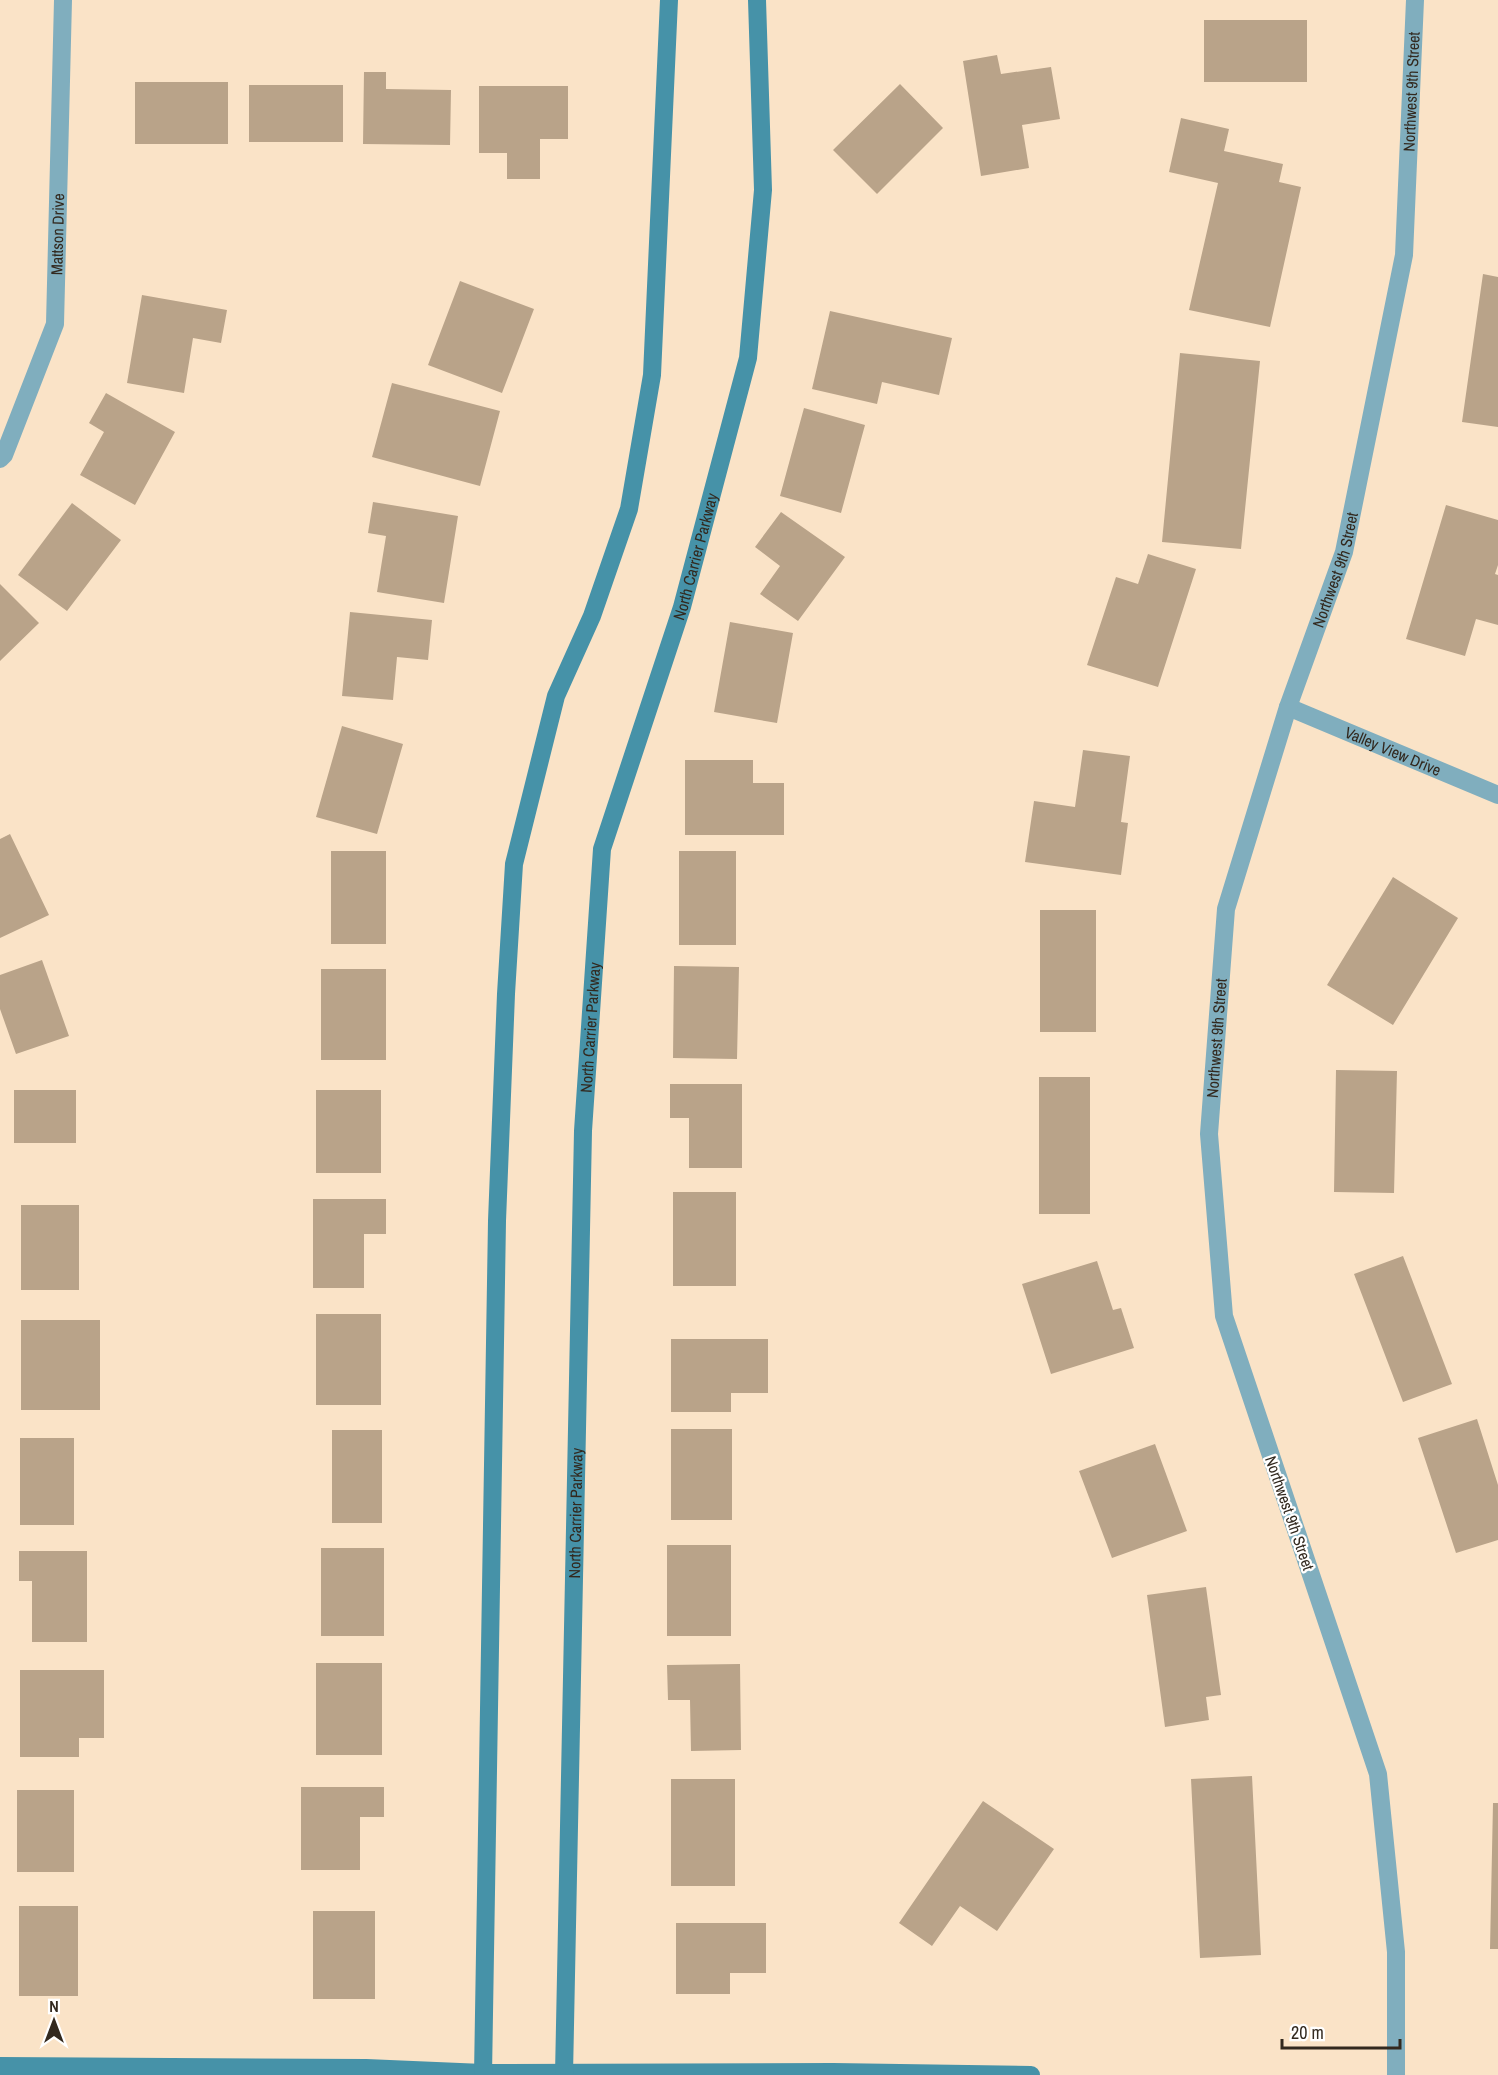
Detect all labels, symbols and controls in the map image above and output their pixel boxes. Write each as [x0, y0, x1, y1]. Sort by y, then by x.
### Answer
street label: Northwest 9th Street [1397, 31, 1425, 152]
street label: Mattson Drive [45, 193, 69, 275]
street label: North Carrier Parkway [667, 490, 723, 623]
street label: Northwest 9th Street [1307, 510, 1363, 630]
street label: Valley View Drive [1342, 721, 1445, 781]
street label: North Carrier Parkway [575, 961, 605, 1093]
street label: Northwest 9th Street [1201, 977, 1232, 1099]
street label: North Carrier Parkway [563, 1447, 588, 1579]
street label: Northwest 9th Street [1260, 1453, 1320, 1573]
north arrow [24, 1991, 84, 2051]
text: N [49, 1995, 59, 2017]
scale bar [1282, 2012, 1400, 2050]
text: 20 m [1291, 2020, 1324, 2045]

